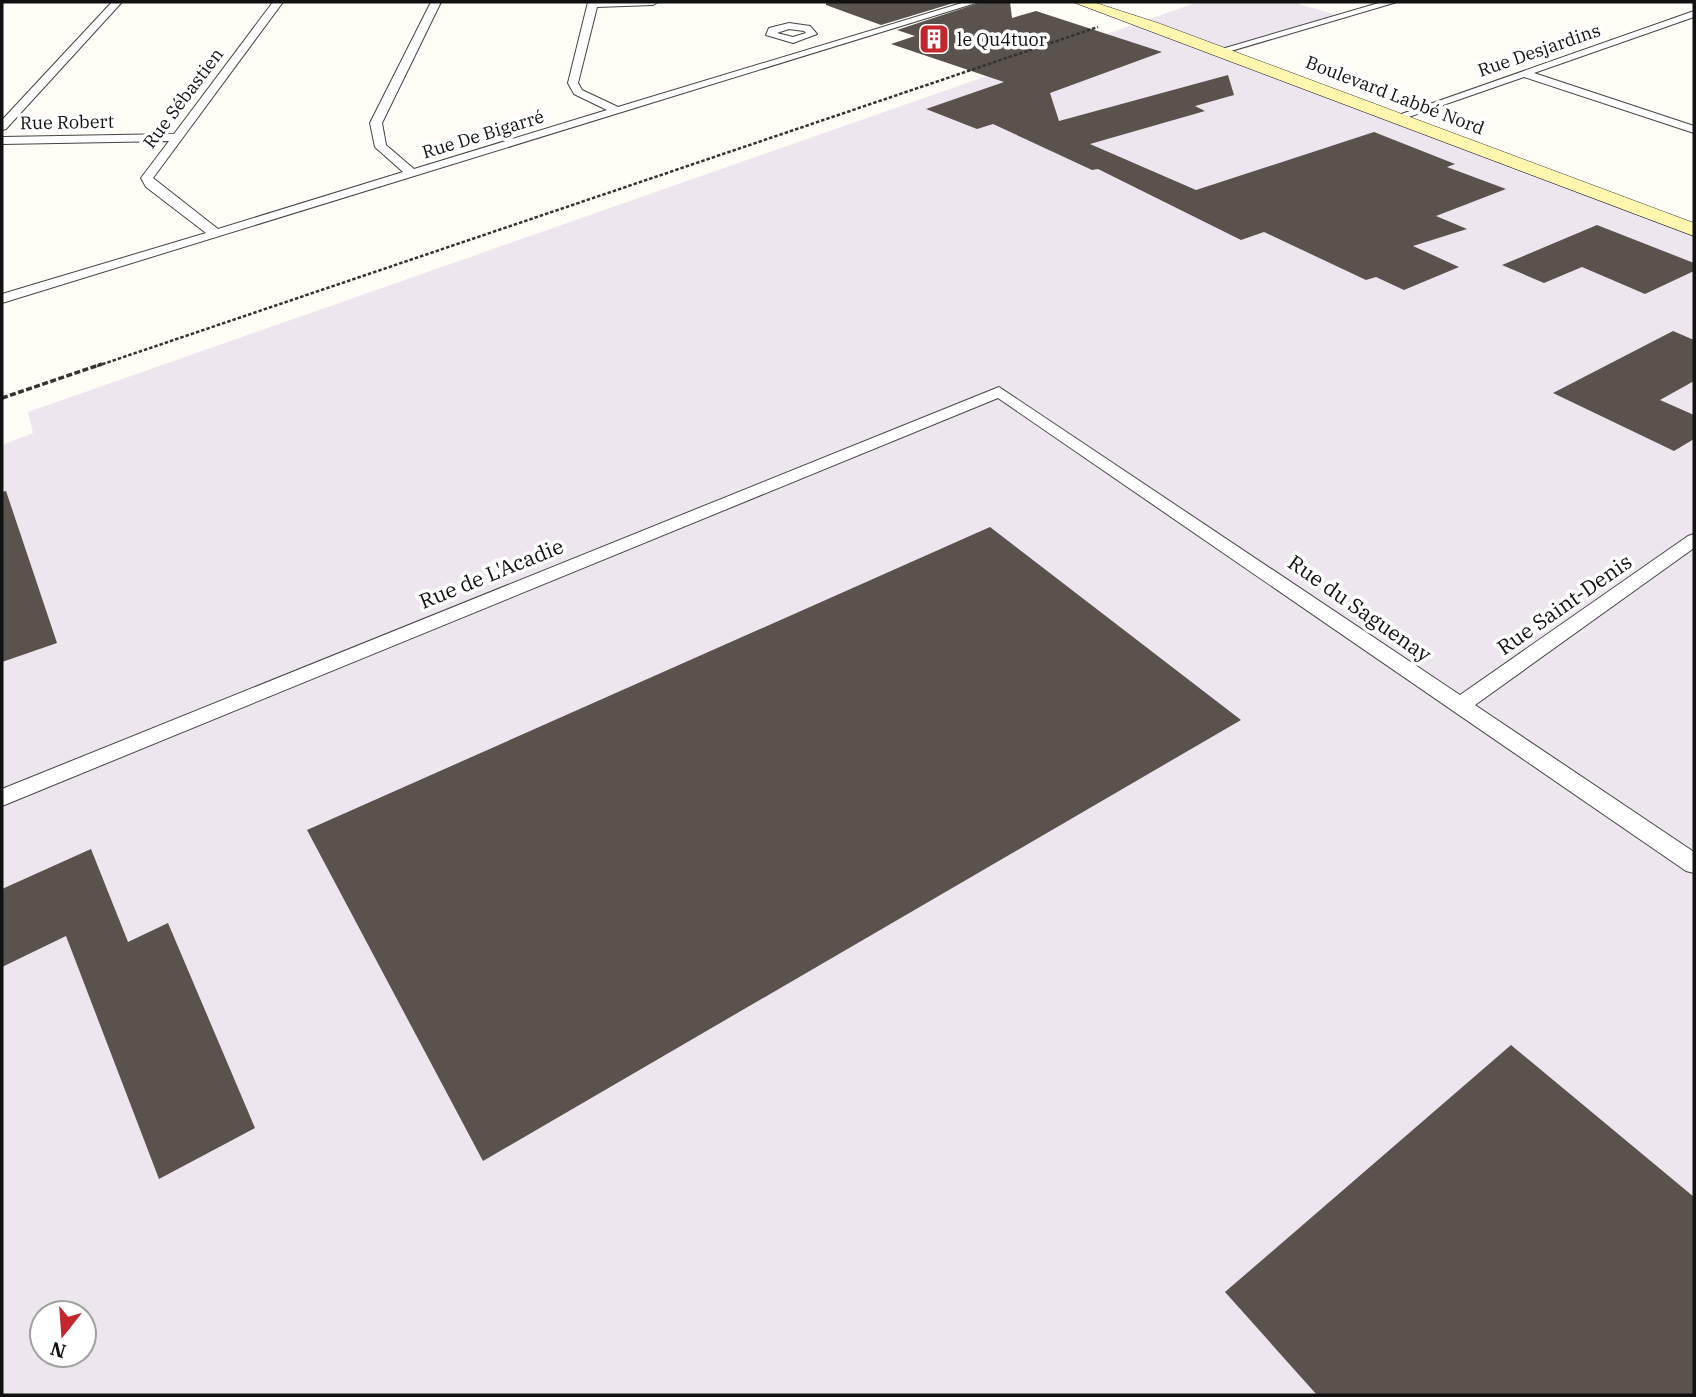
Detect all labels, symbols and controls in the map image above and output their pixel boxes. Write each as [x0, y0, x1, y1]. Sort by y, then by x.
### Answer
street label: Rue Desjardins [1475, 18, 1603, 82]
building icon: le Qu4tuor [917, 22, 951, 56]
place label: le Qu4tuor [957, 28, 1047, 51]
street label: Rue Sébastien [138, 43, 228, 153]
street label: Boulevard Labbé Nord [1302, 50, 1488, 140]
street label: Rue De Bigarré [419, 105, 547, 163]
street label: Rue Robert [20, 110, 114, 134]
street label: Rue de L'Acadie [415, 531, 567, 615]
street label: Rue Saint-Denis [1491, 547, 1637, 661]
street label: Rue du Saguenay [1283, 548, 1438, 668]
north arrow [28, 1299, 98, 1369]
text: N [47, 1337, 69, 1364]

